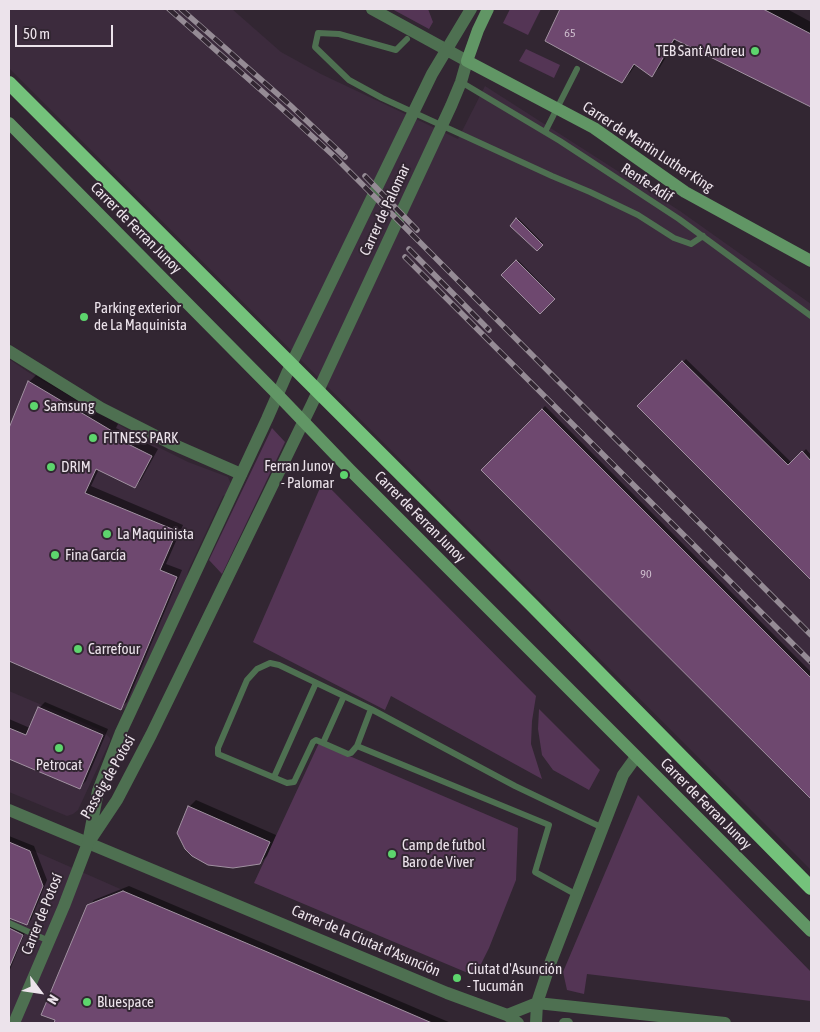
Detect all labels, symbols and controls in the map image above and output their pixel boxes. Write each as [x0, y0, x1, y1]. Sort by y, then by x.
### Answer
scale bar [18, 15, 115, 47]
text: 50 m [23, 25, 50, 42]
house number: 65 [564, 26, 576, 40]
place label: TEB Sant Andreu [656, 42, 745, 60]
marker: TEB Sant Andreu [749, 45, 761, 57]
street label: Carrer de Martin Luther King [579, 98, 717, 196]
street label: Renfe-Adif [618, 160, 676, 206]
street label: Carrer de Palomar [356, 161, 414, 259]
street label: Carrer de Ferran Junoy [87, 179, 185, 277]
place label: Parking exterior de La Maquinista [94, 299, 187, 334]
marker: Parking exterior de La Maquinista [78, 311, 90, 323]
place label: Samsung [44, 397, 94, 415]
marker: Samsung [28, 400, 40, 412]
place label: FITNESS PARK [103, 429, 178, 447]
marker: FITNESS PARK [87, 432, 99, 444]
place label: Ferran Junoy - Palomar [264, 457, 334, 492]
place label: DRIM [61, 458, 91, 476]
marker: DRIM [45, 461, 57, 473]
street label: Carrer de Ferran Junoy [371, 468, 469, 566]
marker: Ferran Junoy - Palomar [338, 469, 350, 481]
place label: La Maquinista [117, 525, 194, 543]
marker: La Maquinista [101, 528, 113, 540]
place label: Fina García [65, 546, 126, 564]
marker: Fina García [49, 549, 61, 561]
house number: 90 [640, 567, 652, 581]
place label: Carrefour [88, 640, 140, 658]
marker: Carrefour [72, 643, 84, 655]
street label: Passeig de Potosí [77, 732, 139, 822]
marker: Petrocat [53, 742, 65, 754]
street label: Carrer de Ferran Junoy [657, 755, 755, 853]
place label: Petrocat [36, 756, 82, 774]
place label: Camp de futbol Baro de Viver [402, 836, 486, 871]
marker: Camp de futbol Baro de Viver [386, 848, 398, 860]
street label: Carrer de Potosí [18, 871, 66, 957]
street label: Carrer de la Ciutat d'Asunción [289, 901, 443, 981]
place label: Ciutat d'Asunción - Tucumán [467, 960, 562, 995]
north arrow [15, 967, 65, 1017]
marker: Ciutat d'Asunción - Tucumán [451, 972, 463, 984]
text: N [44, 992, 62, 1007]
place label: Bluespace [97, 993, 154, 1011]
marker: Bluespace [81, 996, 93, 1008]

